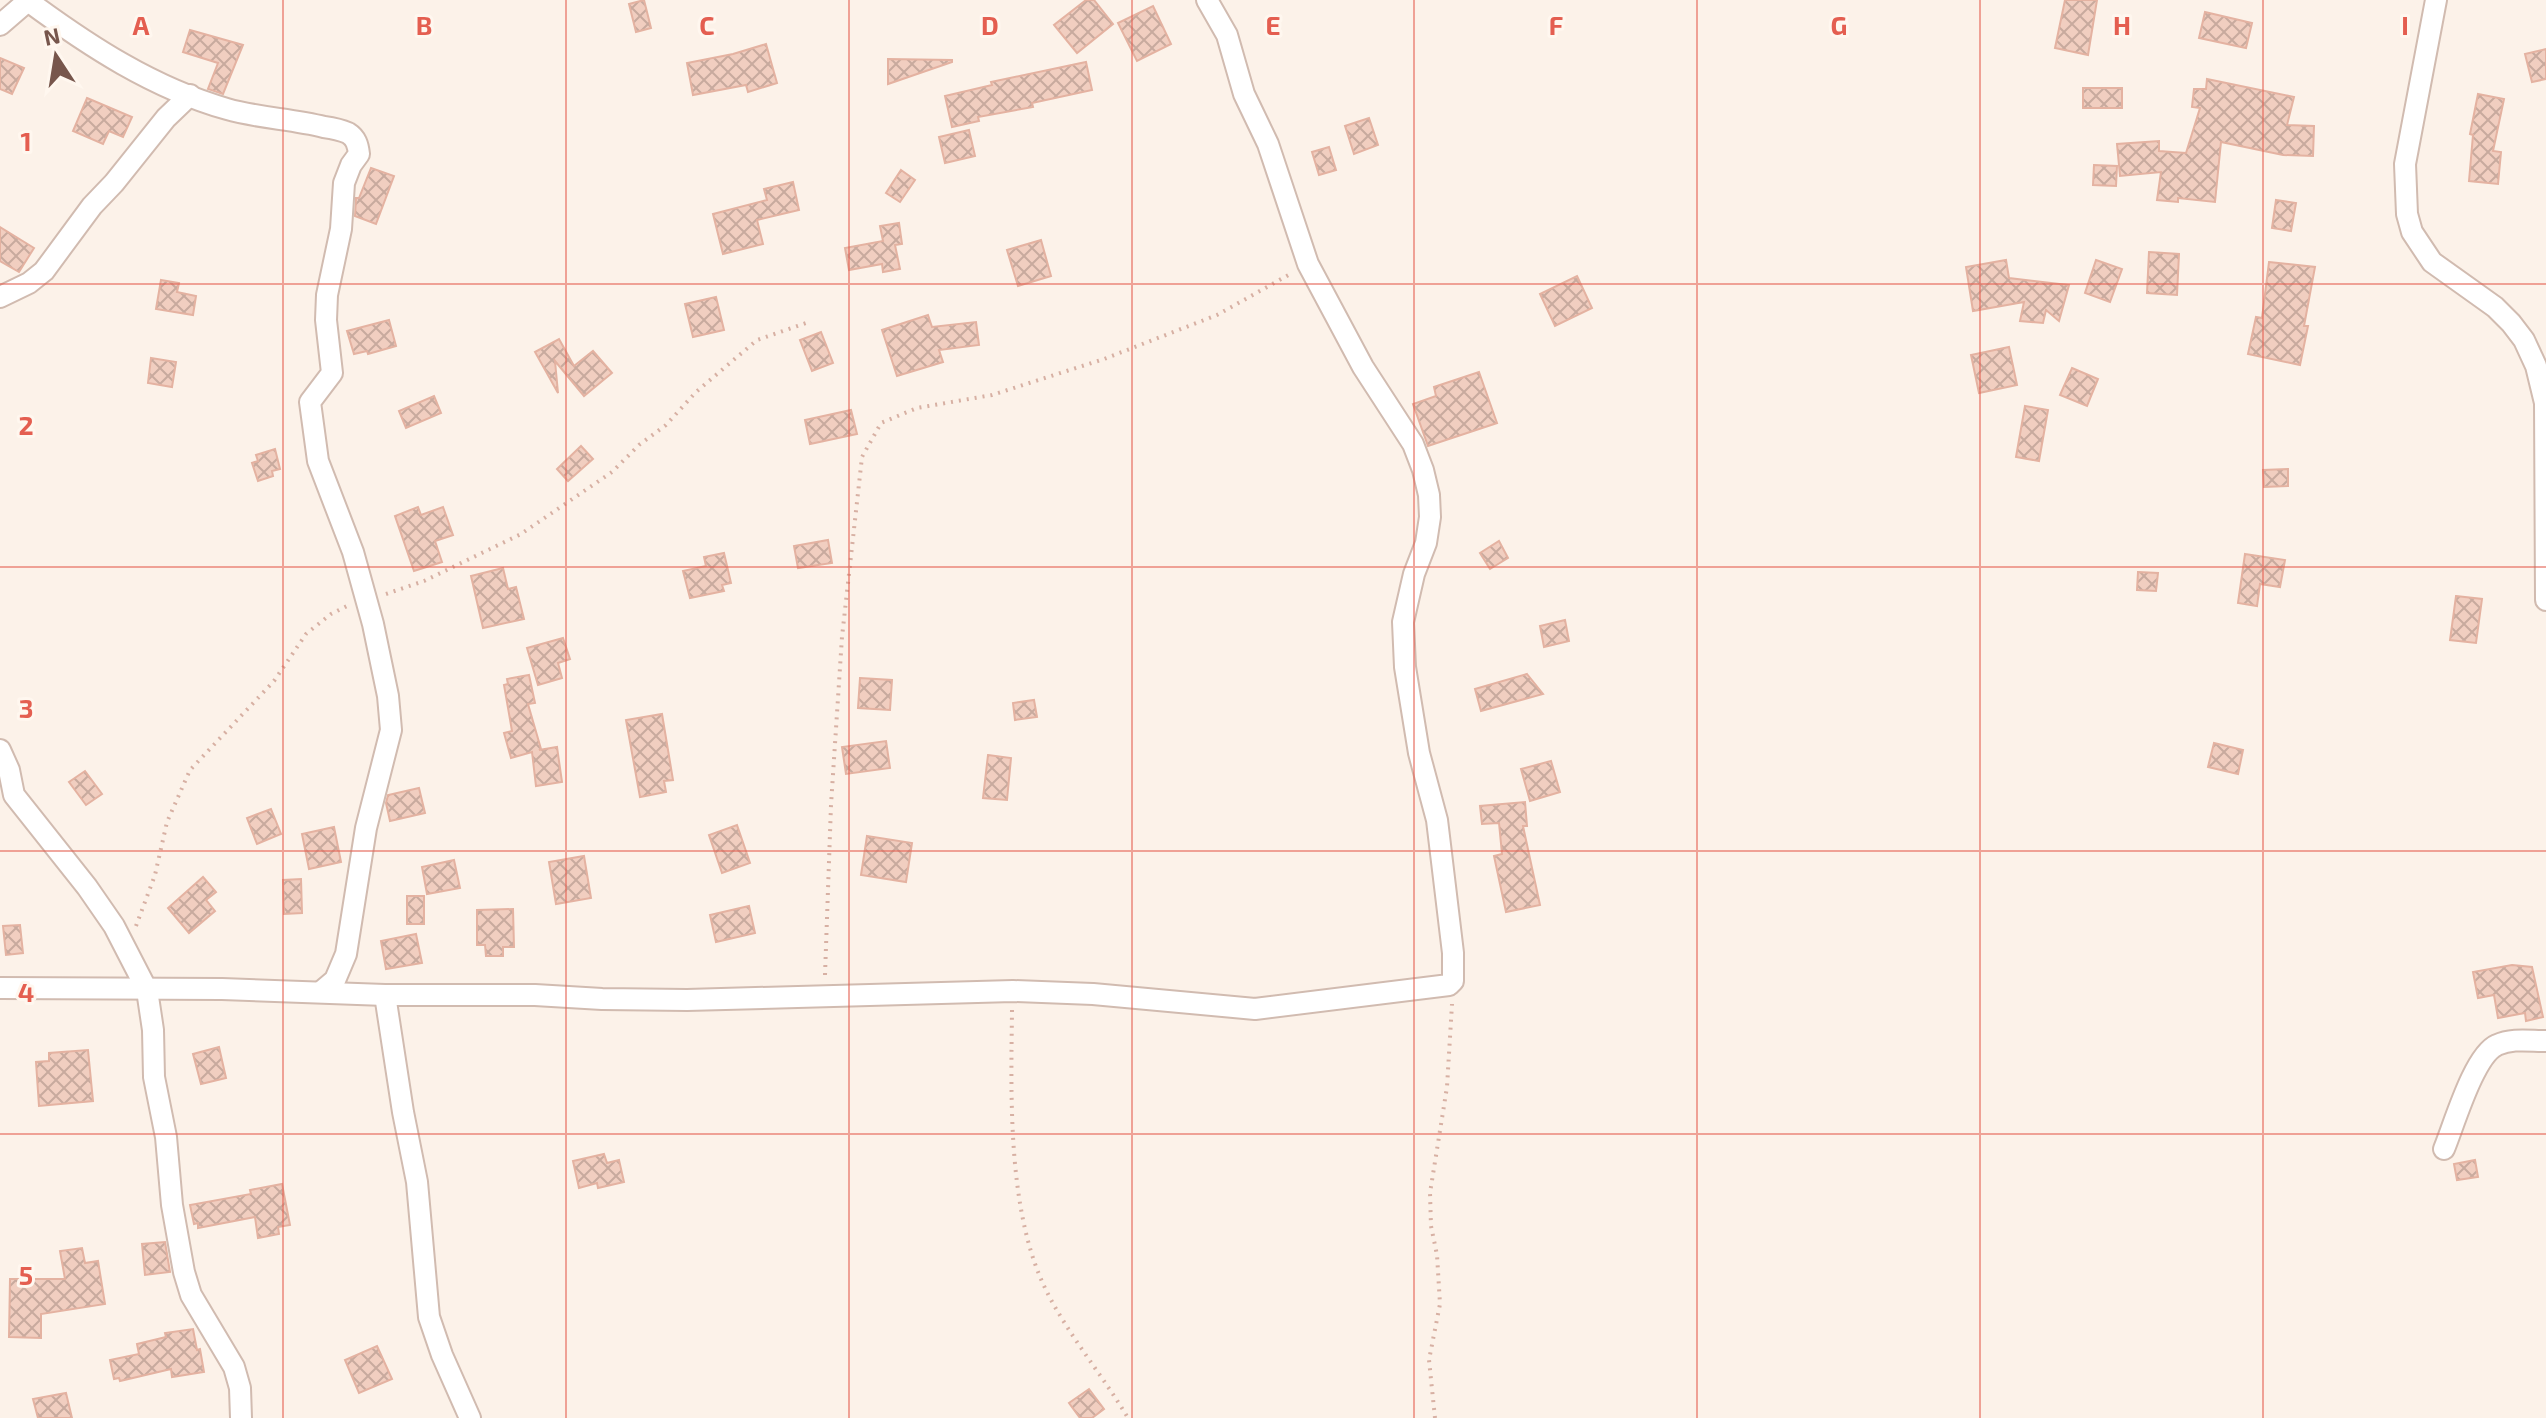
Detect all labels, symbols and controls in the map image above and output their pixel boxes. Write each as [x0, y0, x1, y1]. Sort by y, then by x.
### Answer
text: A [133, 9, 150, 40]
text: B [416, 9, 432, 40]
text: C [699, 9, 715, 40]
text: D [981, 9, 999, 40]
text: E [1265, 9, 1281, 40]
text: F [1549, 9, 1563, 40]
text: G [1831, 9, 1847, 40]
text: H [2113, 9, 2131, 40]
text: I [2401, 9, 2409, 40]
north arrow [16, 16, 96, 96]
text: N [41, 21, 62, 50]
text: 1 [20, 125, 32, 156]
text: 2 [18, 409, 34, 440]
text: 3 [19, 692, 33, 723]
text: 4 [18, 976, 34, 1007]
text: 5 [19, 1259, 33, 1290]

